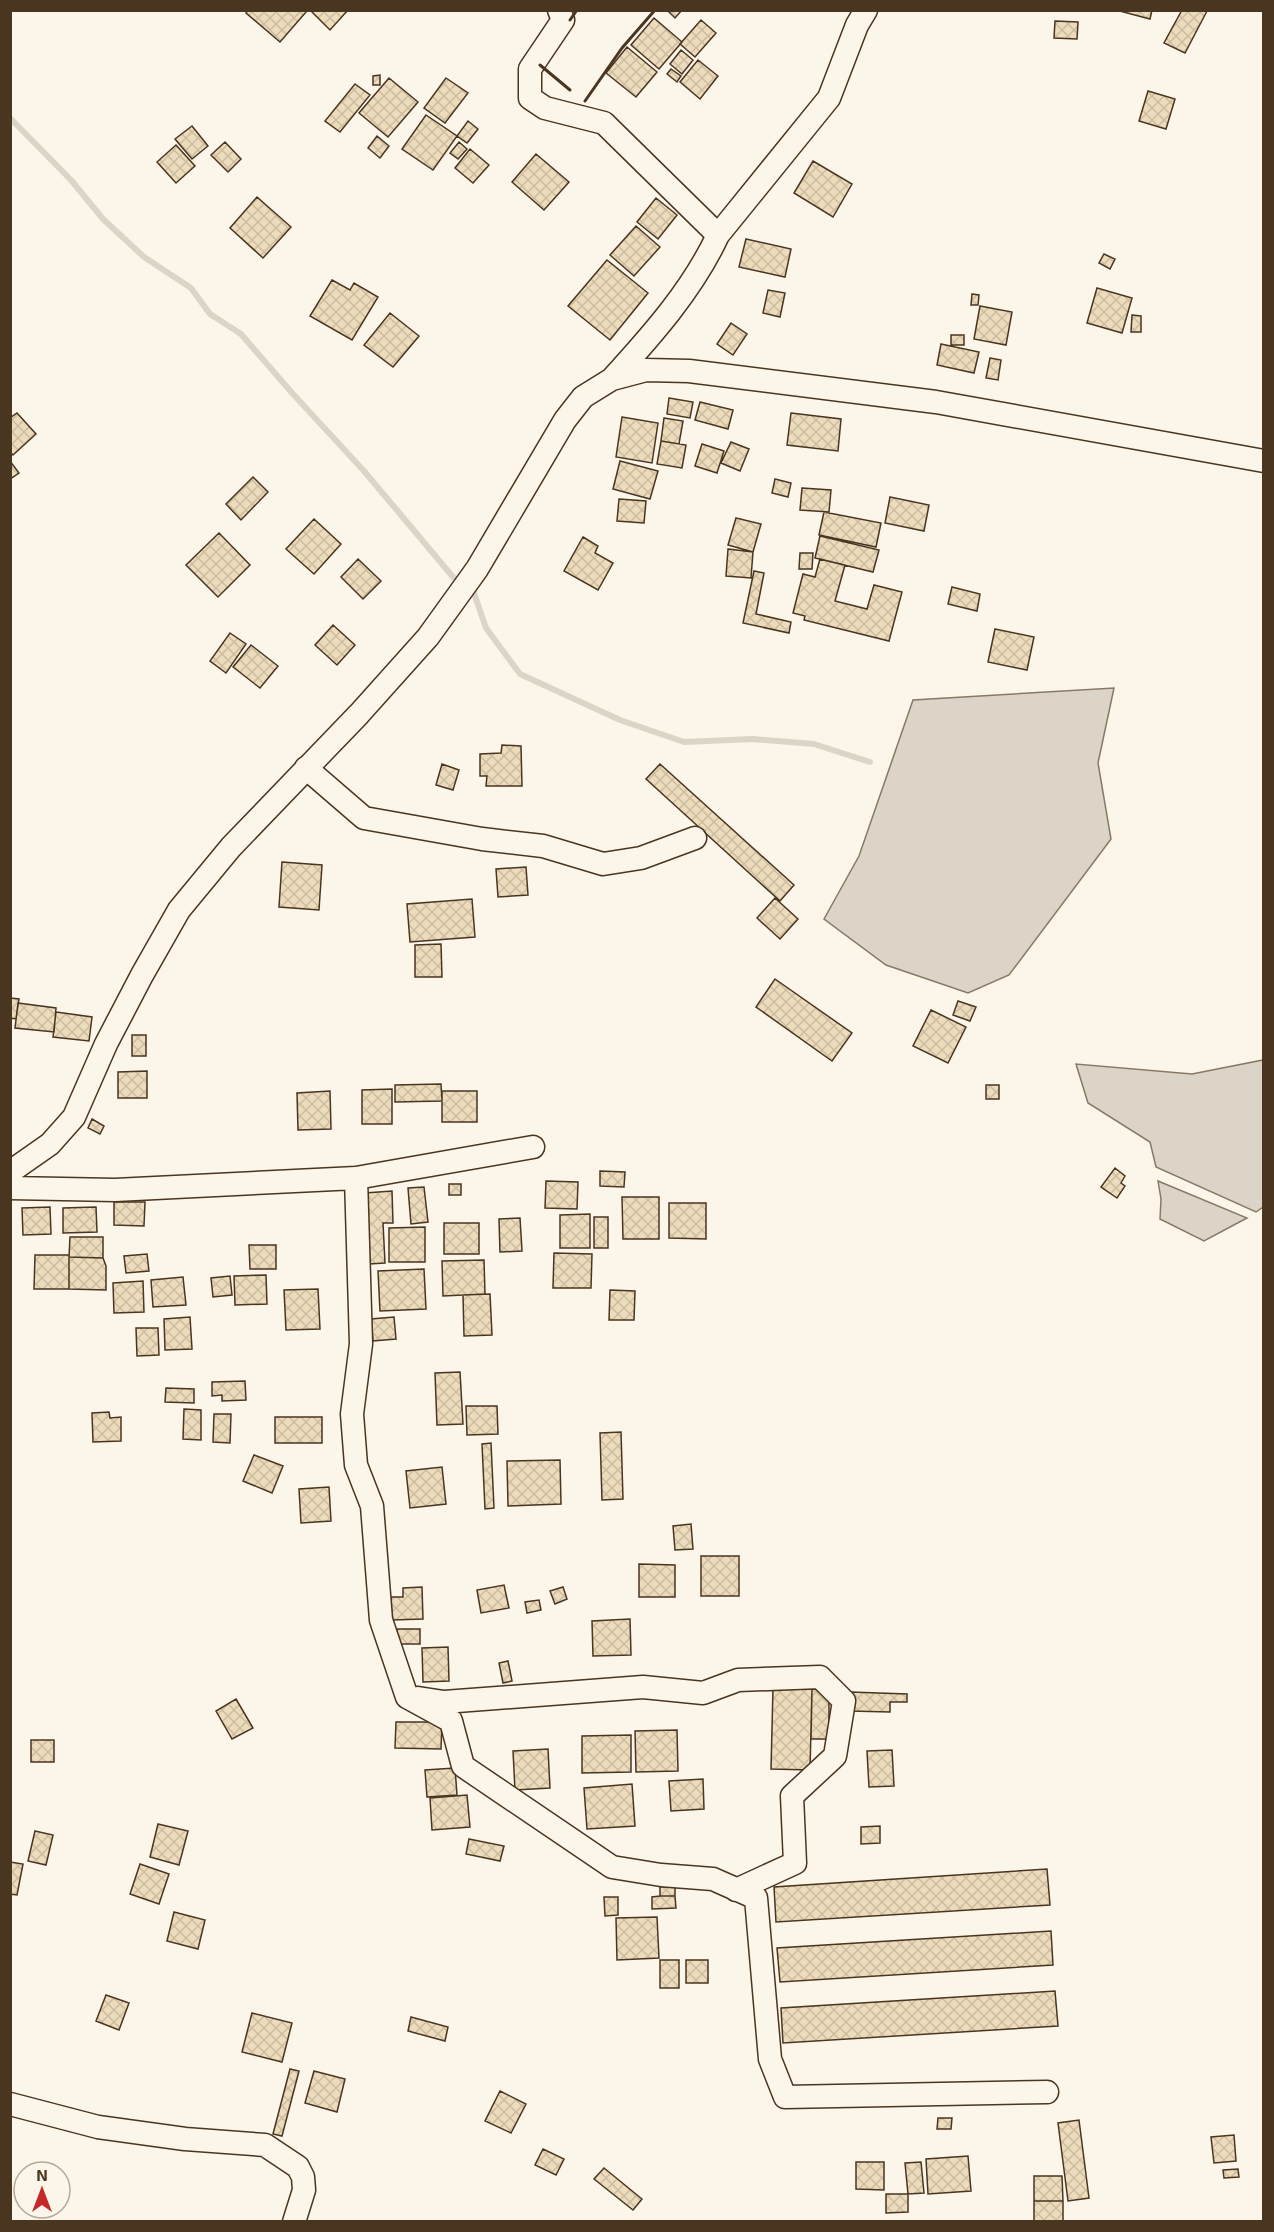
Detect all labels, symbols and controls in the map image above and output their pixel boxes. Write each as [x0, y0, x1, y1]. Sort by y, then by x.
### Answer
north arrow [12, 2160, 72, 2220]
text: N [36, 2165, 48, 2184]

